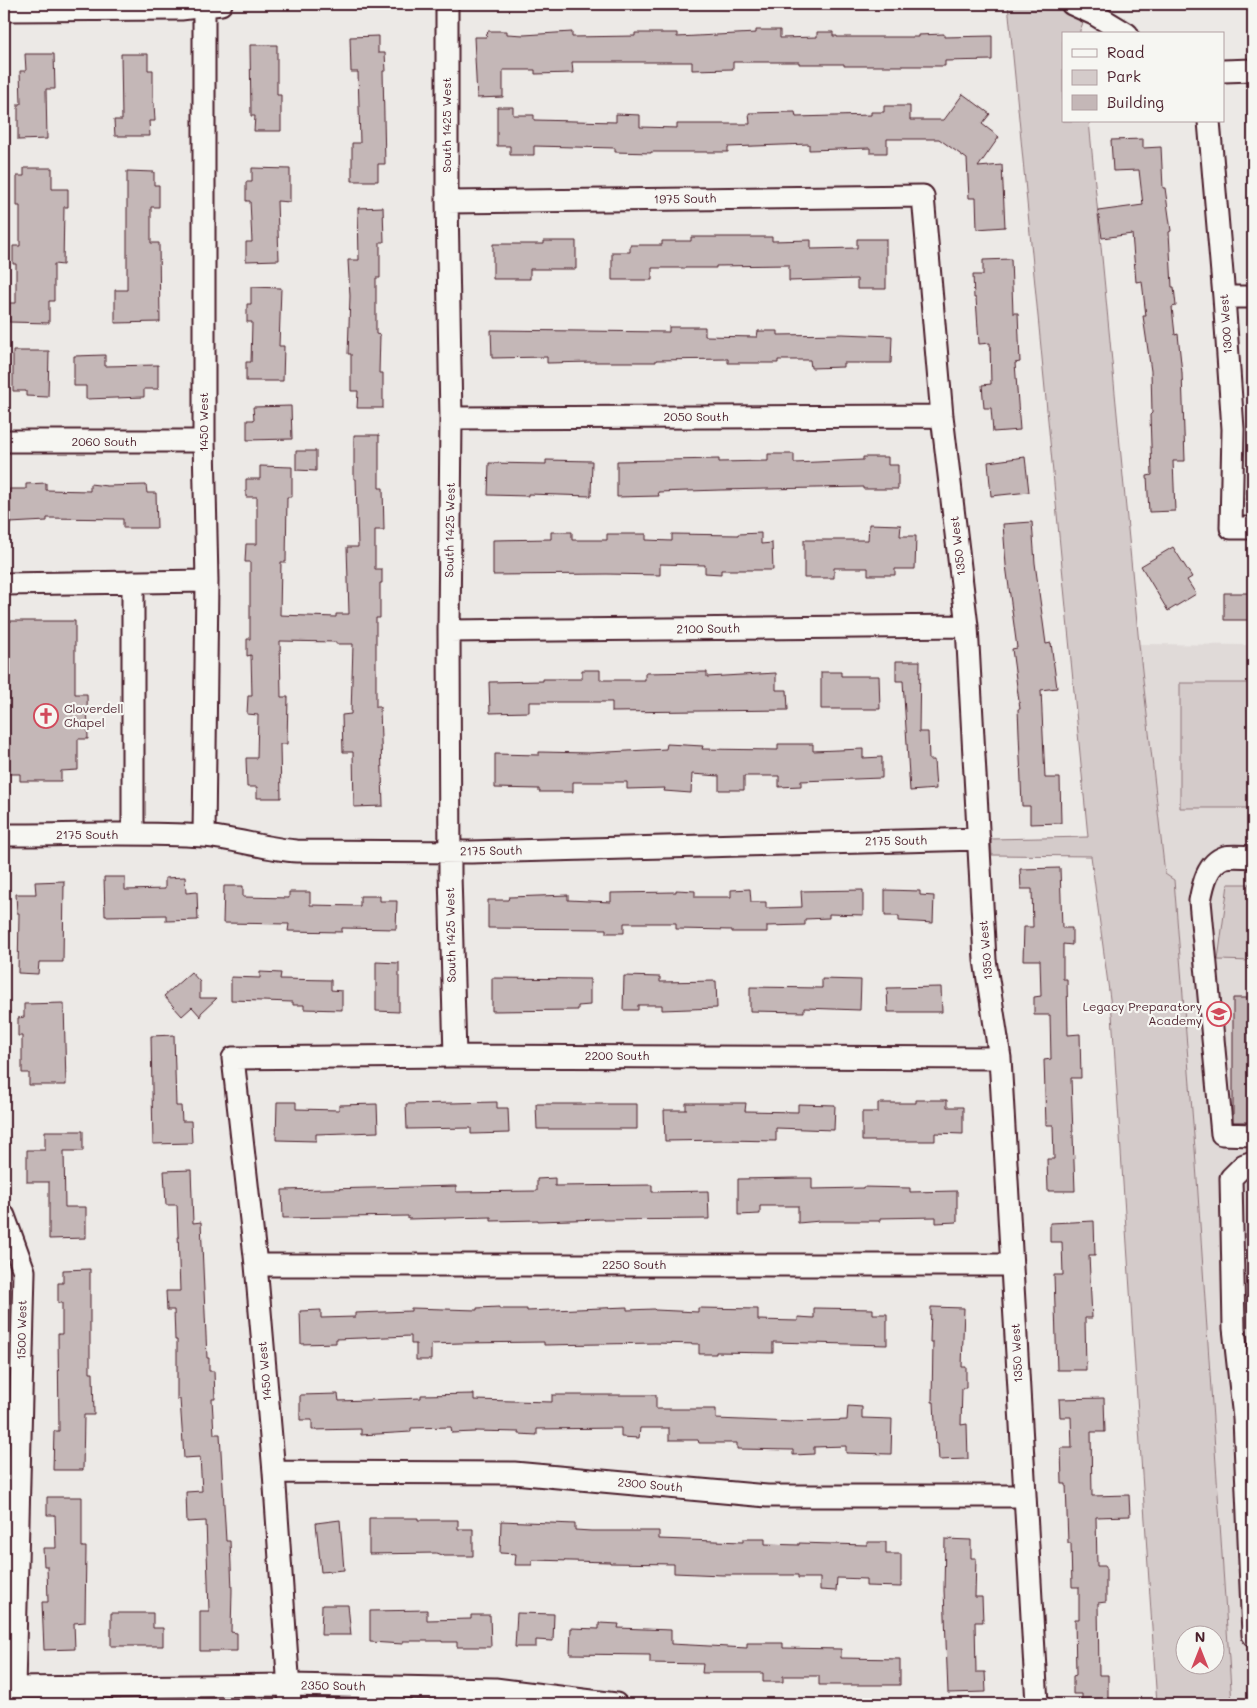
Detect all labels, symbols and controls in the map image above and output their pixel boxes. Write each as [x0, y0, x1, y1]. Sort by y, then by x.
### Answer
legend [1062, 32, 1224, 122]
text: Road [1107, 42, 1144, 62]
text: Park [1107, 66, 1141, 86]
street label: South 1425 West [438, 77, 454, 173]
text: Building [1107, 92, 1164, 112]
street label: 1975 South [654, 189, 717, 207]
street label: 1300 West [1215, 294, 1235, 355]
street label: 1450 West [195, 392, 211, 452]
street label: 2050 South [664, 408, 729, 424]
street label: 2060 South [71, 433, 137, 449]
street label: South 1425 West [440, 482, 458, 578]
street label: 1350 West [945, 516, 969, 577]
street label: 2100 South [676, 619, 740, 637]
place label: Cloverdell Chapel [64, 700, 124, 730]
church icon: Cloverdell Chapel [33, 703, 59, 729]
street label: 2175 South [56, 826, 118, 842]
street label: 2175 South [865, 831, 927, 849]
street label: 2175 South [460, 841, 522, 859]
street label: South 1425 West [441, 887, 459, 983]
street label: 1350 West [974, 920, 996, 981]
place label: Legacy Preparatory Academy [1083, 998, 1202, 1028]
school or university icon: Legacy Preparatory Academy [1206, 1001, 1232, 1027]
street label: 2200 South [585, 1047, 649, 1063]
street label: 2250 South [602, 1256, 666, 1272]
street label: 1500 West [12, 1300, 30, 1360]
street label: 1350 West [1006, 1323, 1026, 1383]
street label: 1450 West [253, 1341, 275, 1402]
street label: 2300 South [617, 1473, 683, 1495]
north arrow [1174, 1626, 1224, 1676]
text: N [1195, 1627, 1205, 1646]
street label: 2350 South [301, 1676, 366, 1694]

